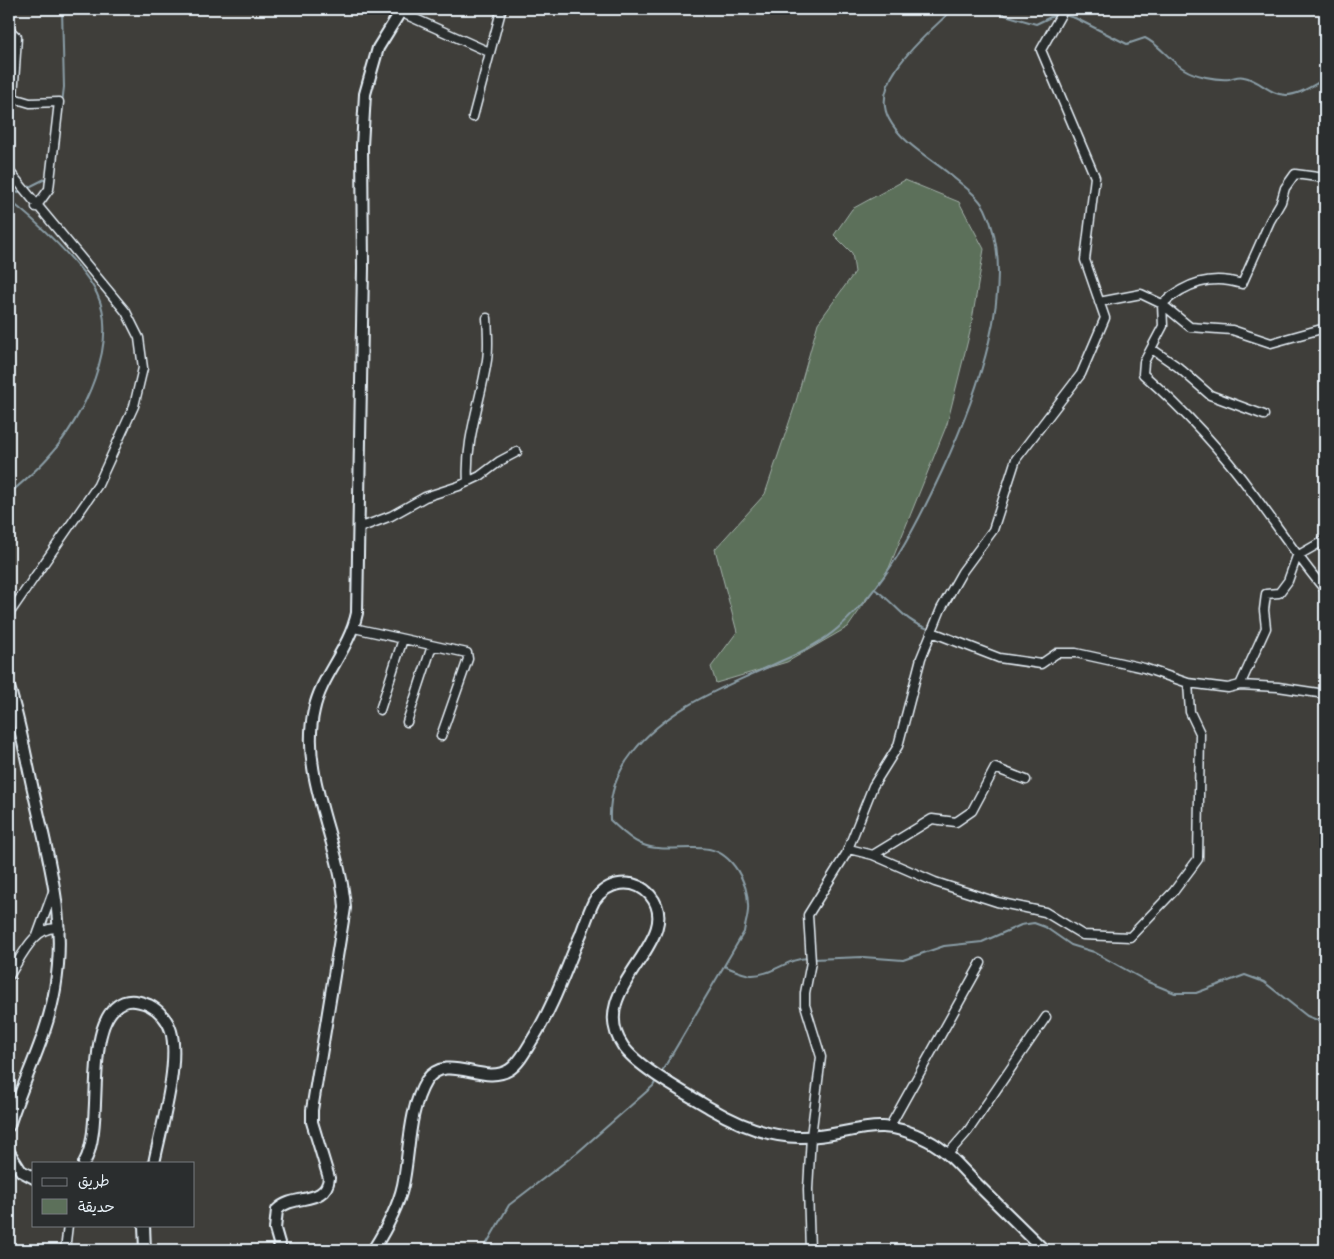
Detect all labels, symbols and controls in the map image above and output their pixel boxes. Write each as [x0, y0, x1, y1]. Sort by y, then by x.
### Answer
legend [32, 1162, 195, 1226]
text: طريق [78, 1170, 110, 1191]
text: حديقة [78, 1196, 115, 1217]

